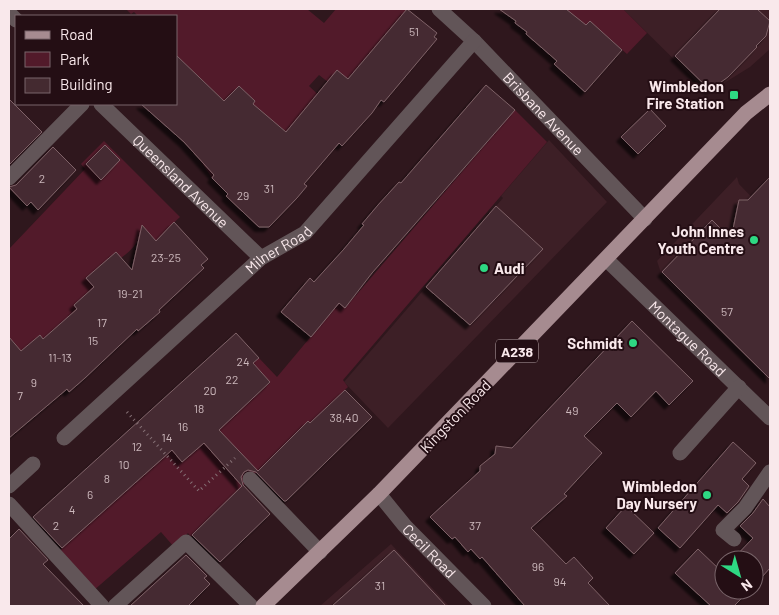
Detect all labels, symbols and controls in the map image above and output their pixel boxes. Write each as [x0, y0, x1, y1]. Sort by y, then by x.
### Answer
legend [15, 15, 178, 105]
house number: 51 [409, 24, 419, 38]
text: Road [60, 25, 93, 43]
text: Park [60, 50, 90, 68]
street label: Brisbane Avenue [500, 68, 588, 159]
text: Building [60, 75, 113, 93]
place label: Wimbledon Fire Station [647, 77, 724, 112]
marker: Wimbledon Fire Station [728, 89, 740, 101]
street label: Queensland Avenue [129, 131, 233, 231]
house number: 2 [39, 171, 45, 185]
house number: 31 [264, 181, 274, 195]
house number: 29 [237, 188, 249, 202]
street label: Milner Road [241, 222, 316, 277]
place label: John Innes Youth Centre [658, 222, 744, 257]
marker: John Innes Youth Centre [748, 234, 760, 246]
house number: 23-25 [151, 250, 181, 264]
place label: Audi [494, 259, 525, 277]
marker: Audi [478, 262, 490, 274]
house number: 19-21 [117, 286, 143, 300]
street label: Montague Road [646, 297, 730, 380]
house number: 57 [721, 304, 733, 318]
house number: 17 [97, 315, 107, 329]
house number: 15 [88, 333, 98, 347]
place label: Schmidt [567, 334, 623, 352]
marker: Schmidt [627, 337, 639, 349]
road number: A238 [496, 340, 538, 362]
house number: 11-13 [48, 350, 72, 364]
house number: 24 [236, 354, 250, 368]
house number: 22 [226, 372, 238, 386]
house number: 9 [31, 375, 37, 389]
street label: Kingston Road [416, 376, 494, 456]
house number: 20 [203, 383, 217, 397]
house number: 7 [17, 388, 23, 402]
house number: 18 [194, 401, 204, 415]
house number: 49 [566, 403, 578, 417]
house number: 38,40 [330, 410, 359, 424]
house number: 16 [178, 419, 188, 433]
house number: 14 [162, 430, 172, 444]
house number: 12 [132, 439, 142, 453]
house number: 10 [119, 457, 129, 471]
house number: 8 [104, 471, 110, 485]
place label: Wimbledon Day Nursery [617, 477, 697, 512]
house number: 6 [87, 487, 93, 501]
marker: Wimbledon Day Nursery [701, 489, 713, 501]
house number: 4 [69, 502, 75, 516]
house number: 2 [53, 518, 59, 532]
house number: 37 [469, 518, 481, 532]
street label: Cecil Road [399, 520, 460, 581]
north arrow [714, 550, 764, 600]
house number: 96 [532, 559, 544, 573]
house number: 94 [554, 574, 566, 588]
text: N [738, 576, 756, 595]
house number: 31 [375, 578, 385, 592]

